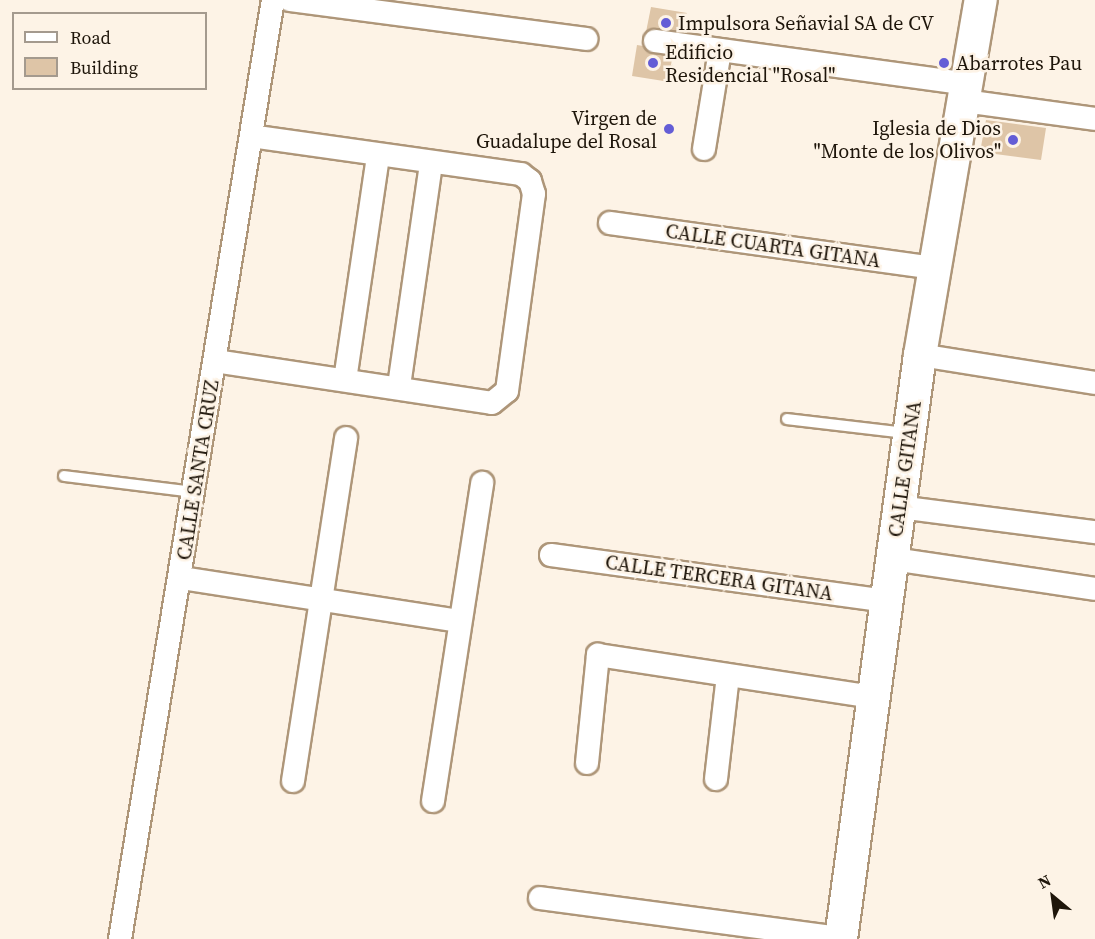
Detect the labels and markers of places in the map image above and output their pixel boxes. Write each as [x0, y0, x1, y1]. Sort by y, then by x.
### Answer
place label: Impulsora Señavial SA de CV [678, 11, 934, 35]
marker: Impulsora Señavial SA de CV [659, 16, 673, 30]
place label: Edificio Residencial "Rosal" [665, 40, 835, 87]
place label: Abarrotes Pau [956, 51, 1082, 75]
marker: Edificio Residencial "Rosal" [646, 56, 660, 70]
marker: Abarrotes Pau [937, 56, 951, 70]
place label: Virgen de Guadalupe del Rosal [476, 106, 657, 153]
place label: Iglesia de Dios "Monte de los Olivos" [814, 116, 1001, 163]
marker: Virgen de Guadalupe del Rosal [662, 122, 676, 136]
marker: Iglesia de Dios "Monte de los Olivos" [1006, 133, 1020, 147]

